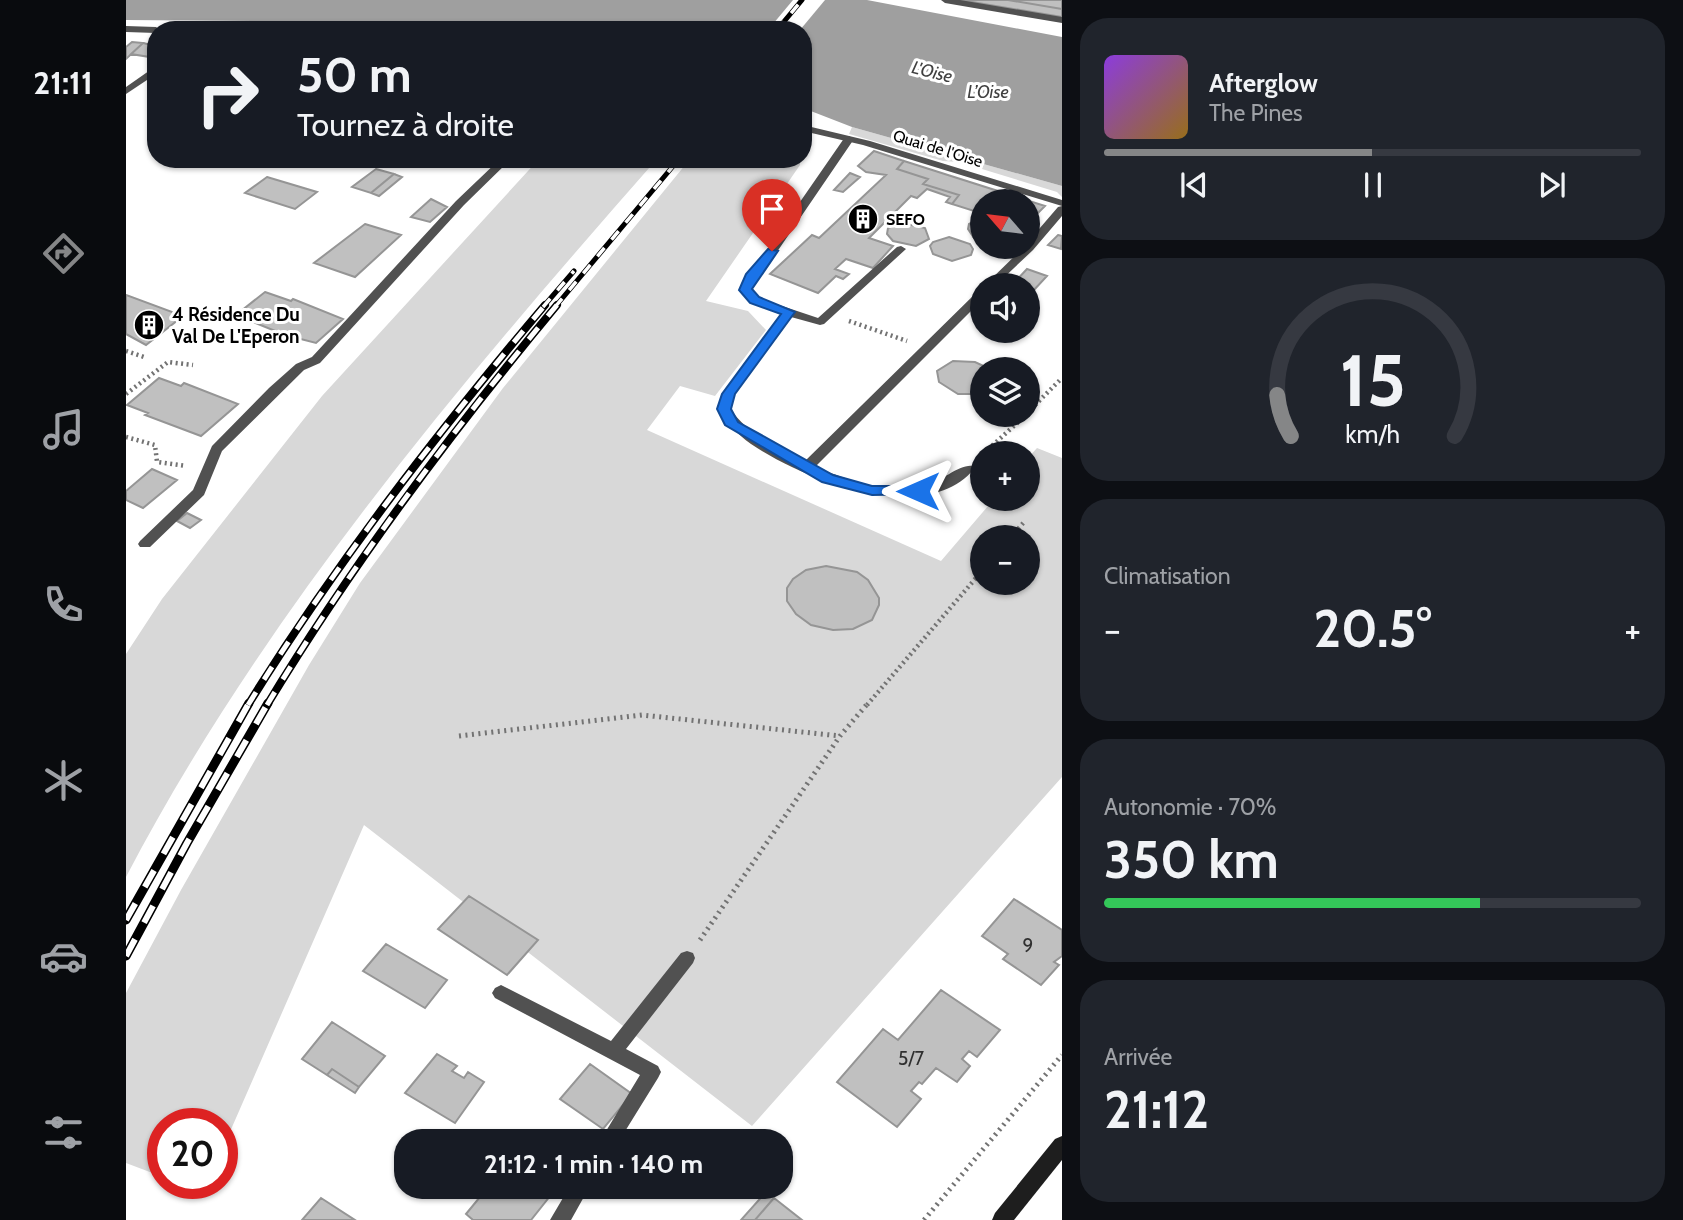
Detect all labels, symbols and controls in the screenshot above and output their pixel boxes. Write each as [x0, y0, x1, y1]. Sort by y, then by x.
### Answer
text: 50 m [297, 45, 412, 104]
icon: right [182, 49, 273, 140]
water label: L'Oise [909, 56, 955, 88]
text: 21:11 [33, 63, 93, 102]
text: Afterglow [1209, 67, 1318, 99]
water label: L’Oise [967, 81, 1009, 103]
text: The Pines [1209, 99, 1303, 127]
text: Tournez à droite [297, 105, 514, 144]
street label: Quai de l'Oise [891, 126, 985, 171]
icon: previous [1175, 166, 1213, 204]
icon: pause [1354, 166, 1392, 204]
icon: next [1533, 166, 1571, 204]
pin [742, 179, 802, 251]
north arrow [970, 189, 1040, 259]
map controls [970, 189, 1040, 595]
icon: arrive [753, 190, 791, 228]
building icon: SEFO [846, 202, 880, 236]
place label: SEFO [886, 210, 925, 229]
icon: directions [39, 229, 88, 278]
button: sound [970, 273, 1040, 343]
place label: 4 Résidence Du Val De L'Eperon [172, 303, 300, 348]
building icon: 4 Résidence Du Val De L'Eperon [132, 308, 166, 342]
text: 15 [1340, 336, 1405, 424]
button: layers [970, 357, 1040, 427]
icon: music [39, 405, 88, 454]
text: km/h [1345, 418, 1400, 448]
button: + [970, 441, 1040, 511]
position arrow [881, 454, 955, 528]
button: − [970, 525, 1040, 595]
text: Climatisation [1104, 562, 1231, 590]
icon: phone [39, 580, 88, 629]
text: 20.5° [1313, 597, 1432, 660]
text: − [1104, 606, 1121, 653]
text: + [1624, 606, 1641, 653]
icon: climate [39, 756, 88, 805]
text: Autonomie · 70% [1104, 793, 1277, 821]
text: 350 km [1104, 828, 1279, 891]
icon: car [39, 932, 88, 981]
house number: 9 [1023, 934, 1033, 957]
text: Arrivée [1104, 1043, 1172, 1071]
house number: 5/7 [898, 1047, 924, 1070]
text: 21:12 [1104, 1078, 1209, 1141]
icon: filters [39, 1108, 88, 1157]
speed limit sign: 20 [147, 1108, 238, 1199]
text: 21:12 · 1 min · 140 m [484, 1148, 703, 1180]

